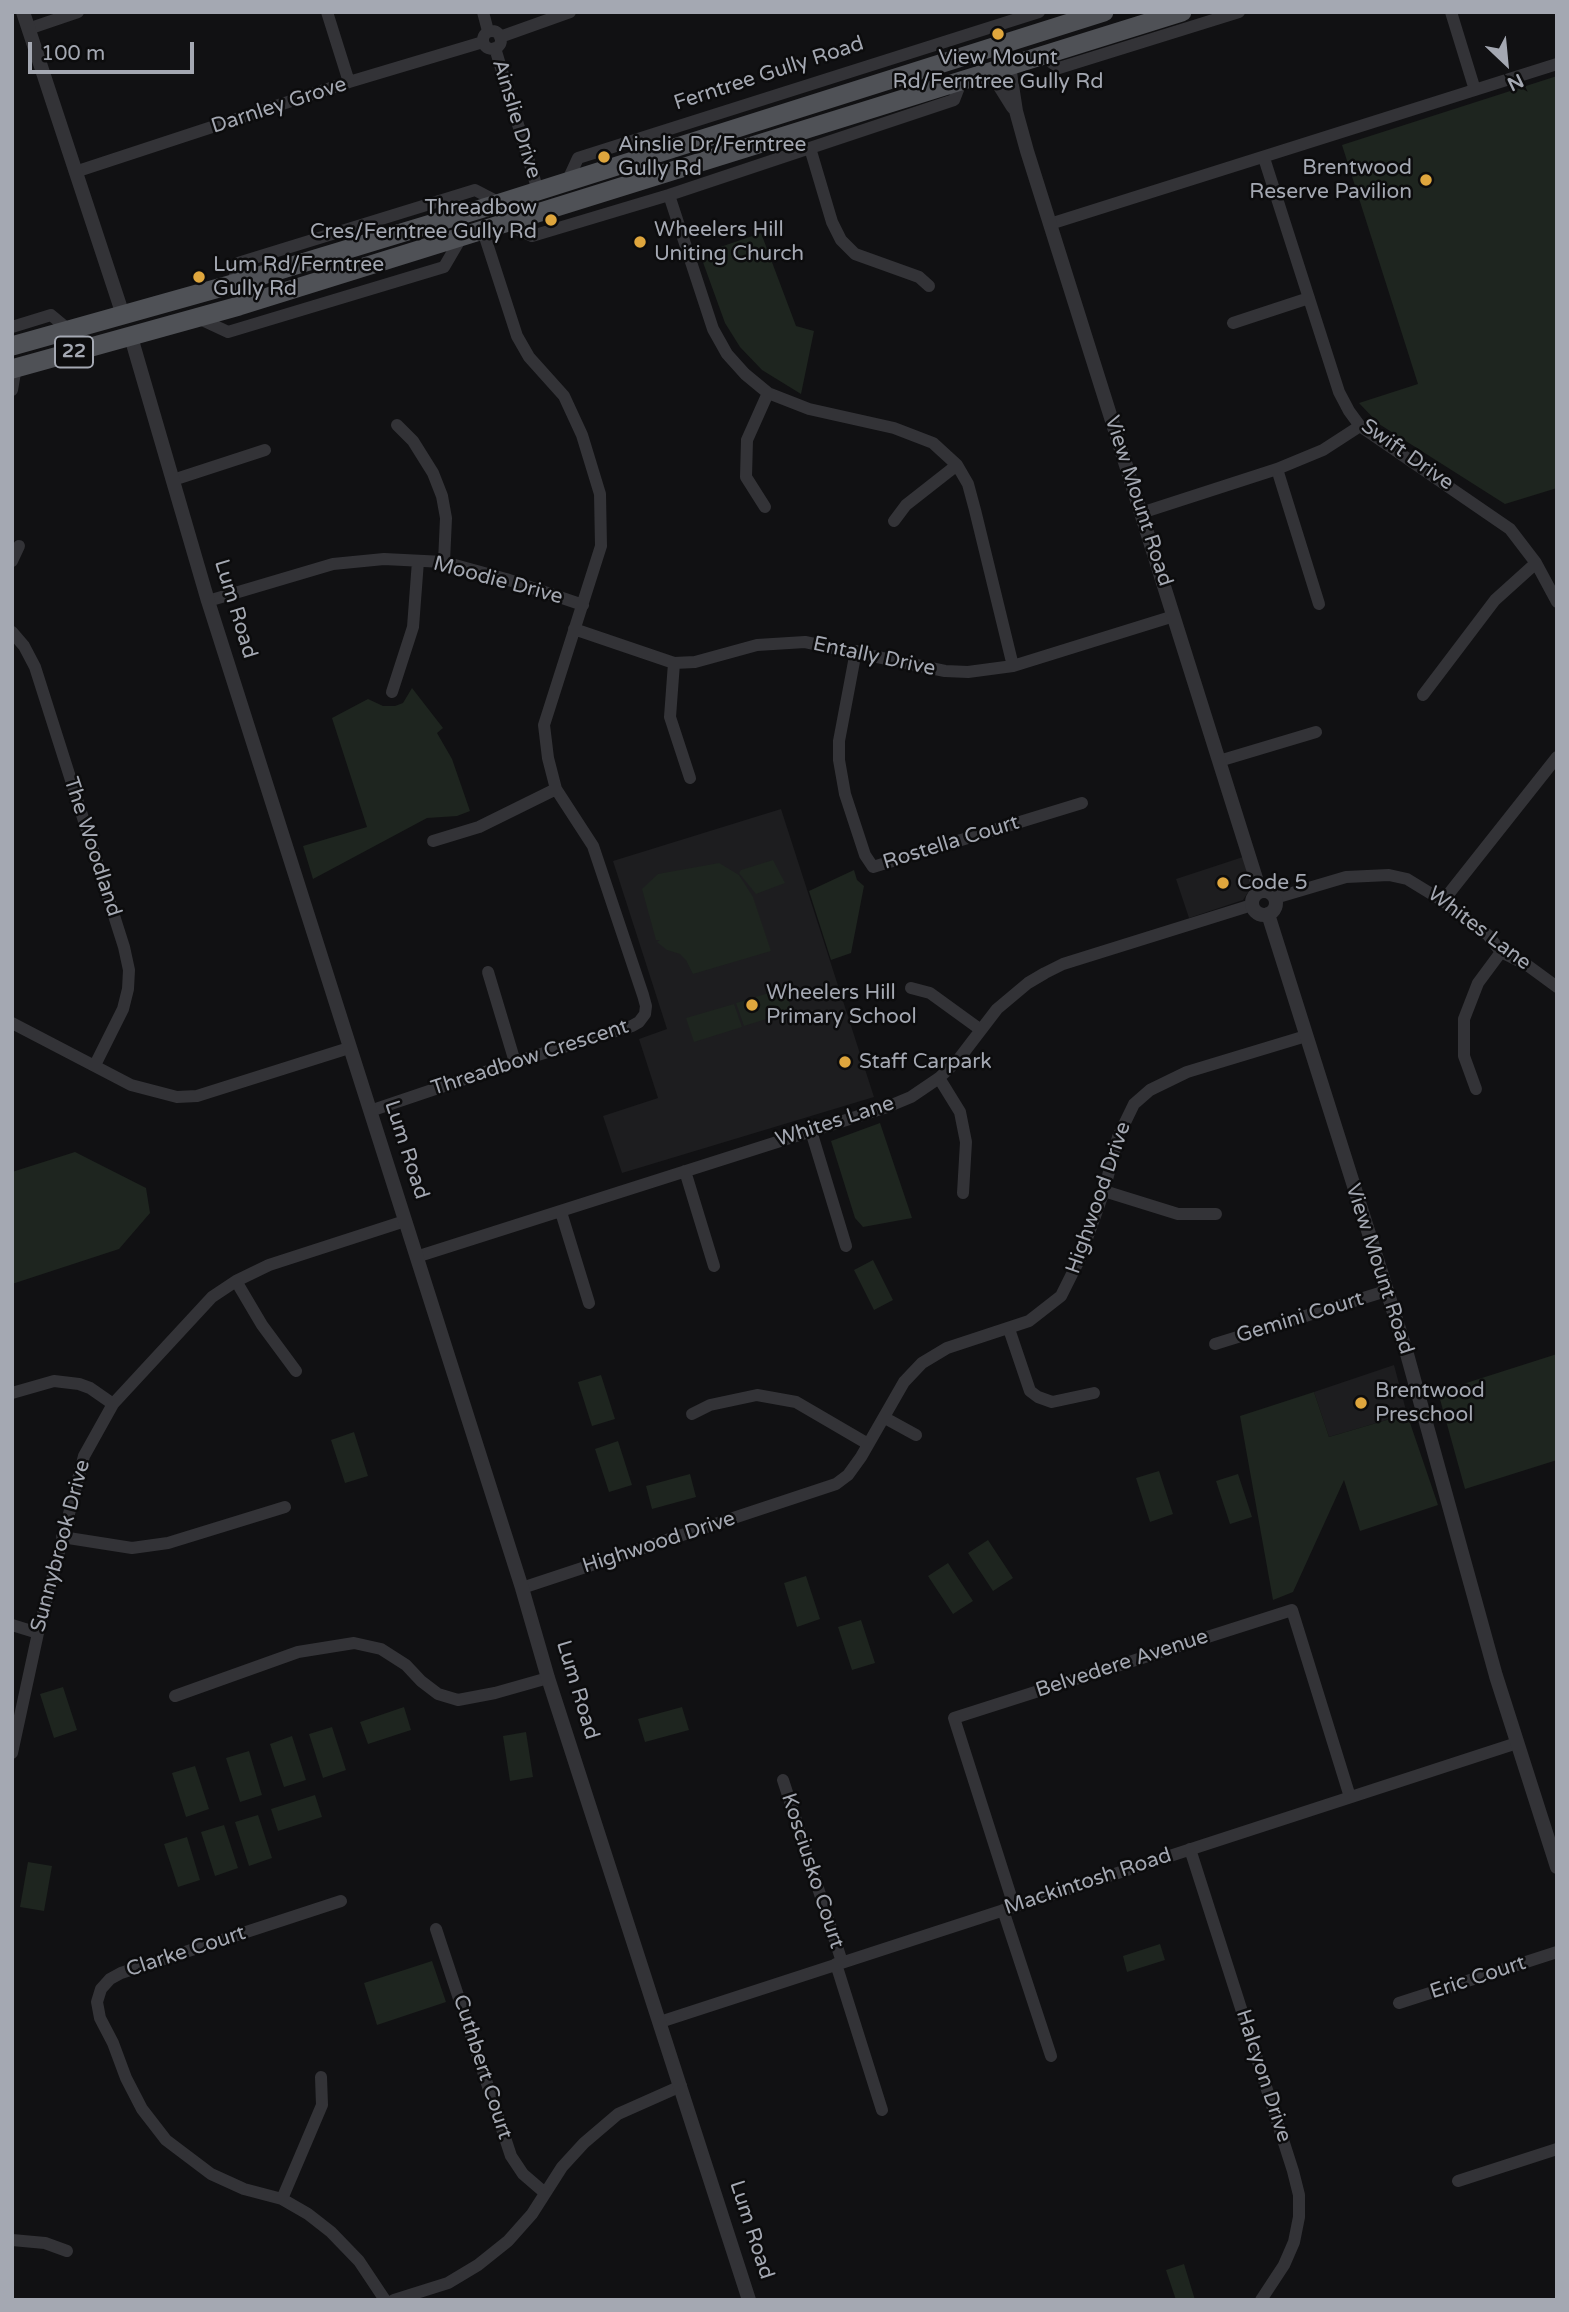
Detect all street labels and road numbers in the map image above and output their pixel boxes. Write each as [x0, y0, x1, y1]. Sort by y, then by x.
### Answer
street label: Ferntree Gully Road [671, 31, 867, 117]
street label: Ainslie Drive [486, 56, 546, 182]
street label: Darnley Grove [208, 72, 350, 140]
road number: 22 [55, 336, 93, 368]
street label: View Mount Road [1099, 413, 1177, 589]
street label: Swift Drive [1356, 414, 1458, 496]
street label: Moodie Drive [430, 552, 566, 610]
street label: Lum Road [208, 556, 262, 662]
street label: Entally Drive [810, 632, 938, 682]
street label: The Woodland [58, 774, 126, 920]
street label: Rostella Court [880, 810, 1022, 876]
street label: Whites Lane [1422, 882, 1536, 976]
street label: Threadbow Crescent [428, 1014, 632, 1102]
street label: Whites Lane [773, 1091, 897, 1153]
street label: Lum Road [378, 1097, 434, 1203]
street label: Highwood Drive [1061, 1119, 1137, 1277]
street label: View Mount Road [1340, 1181, 1418, 1357]
street label: Gemini Court [1233, 1287, 1367, 1349]
street label: Sunnybrook Drive [26, 1457, 96, 1635]
street label: Highwood Drive [579, 1506, 739, 1580]
street label: Belvedere Avenue [1033, 1624, 1211, 1704]
street label: Lum Road [550, 1637, 604, 1743]
street label: Kosciusko Court [775, 1790, 849, 1952]
street label: Mackintosh Road [1001, 1843, 1175, 1921]
street label: Clarke Court [123, 1921, 249, 1983]
street label: Eric Court [1427, 1951, 1529, 2005]
street label: Cuthbert Court [447, 1992, 517, 2142]
street label: Halcyon Drive [1230, 2007, 1296, 2145]
street label: Lum Road [723, 2177, 779, 2283]

